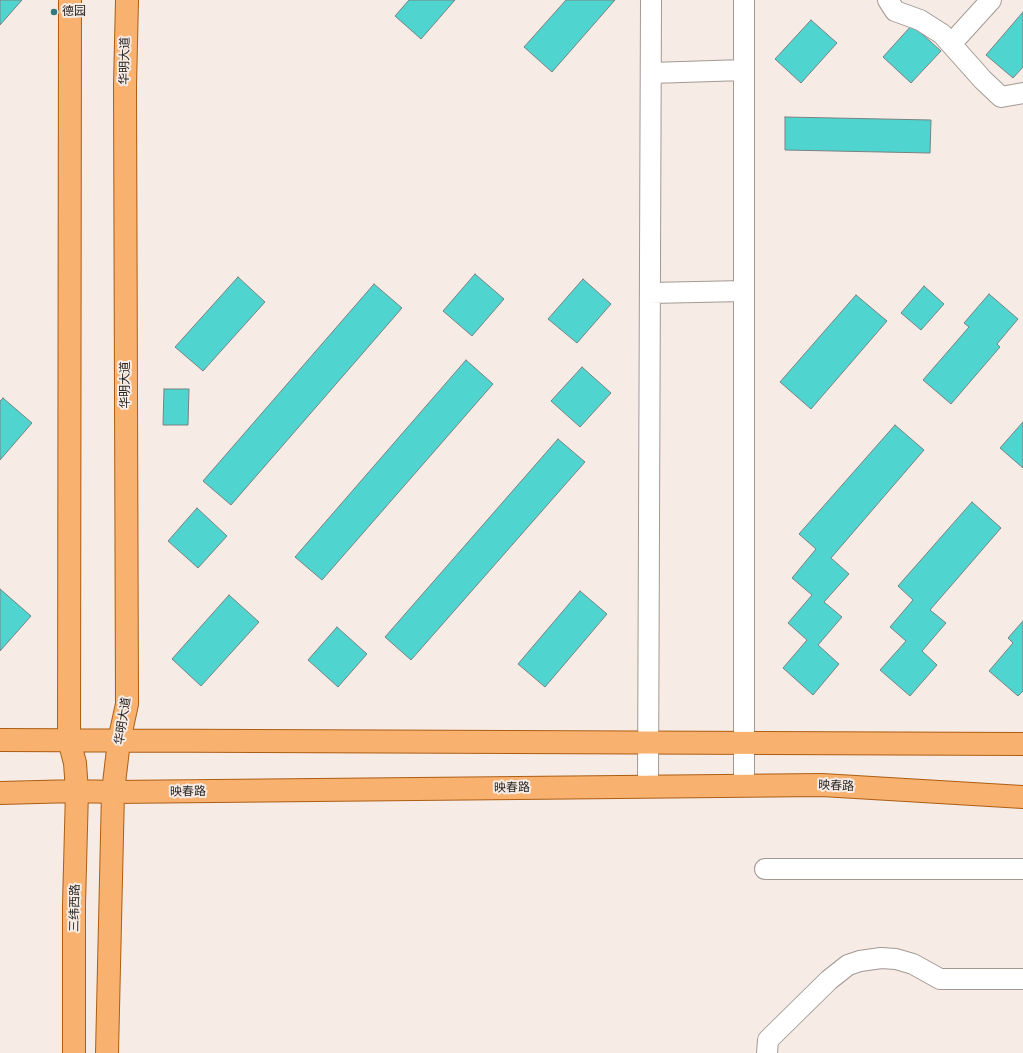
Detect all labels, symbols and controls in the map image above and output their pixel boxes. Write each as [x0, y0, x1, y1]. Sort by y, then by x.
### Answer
place label: 德园 [62, 5, 86, 19]
marker: 德园 [49, 7, 59, 17]
street label: 华明大道 [117, 37, 133, 85]
street label: 华明大道 [119, 361, 133, 409]
street label: 华明大道 [112, 696, 134, 746]
street label: 映春路 [818, 778, 854, 794]
street label: 映春路 [494, 780, 530, 796]
street label: 映春路 [170, 784, 206, 800]
street label: 三纬西路 [67, 884, 83, 932]

